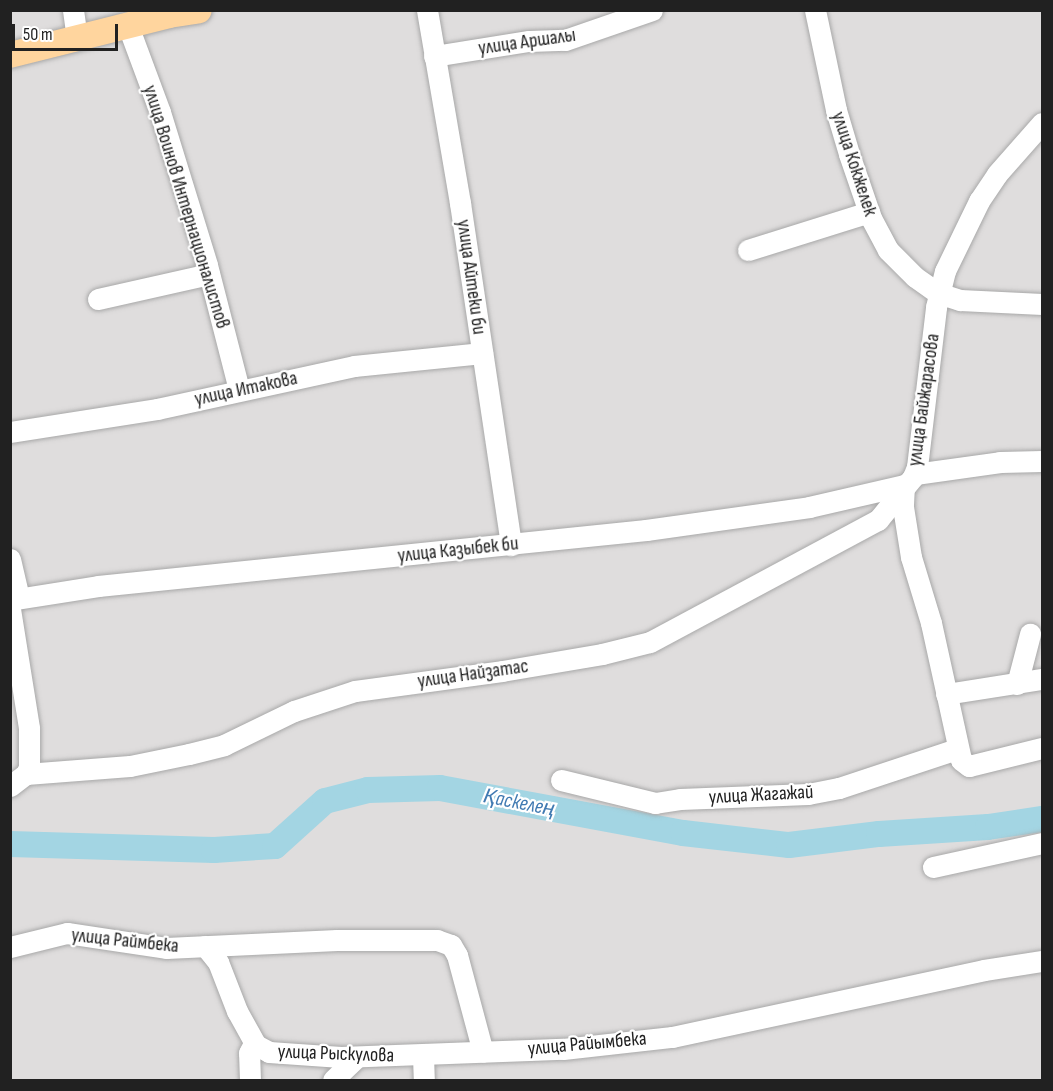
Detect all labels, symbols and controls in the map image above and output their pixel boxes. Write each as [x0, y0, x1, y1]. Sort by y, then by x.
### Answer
scale bar [15, 12, 122, 50]
street label: улица Аршалы [477, 23, 577, 61]
text: 50 m [23, 24, 53, 45]
street label: улица Воинов Интернационалистов [137, 82, 235, 332]
street label: улица Кокжелек [826, 109, 882, 219]
street label: улица Айтеки би [451, 218, 491, 336]
street label: улица Байжарасова [903, 332, 945, 468]
street label: улица Итакова [192, 366, 300, 412]
street label: улица Казыбек би [396, 532, 520, 568]
street label: улица Найзатас [416, 654, 530, 694]
street label: улица Жагажай [708, 780, 814, 810]
water label: Қаскелең [481, 784, 557, 822]
street label: улица Раймбека [70, 923, 180, 959]
street label: улица Райымбека [527, 1027, 647, 1061]
street label: улица Рыскулова [277, 1040, 395, 1068]

